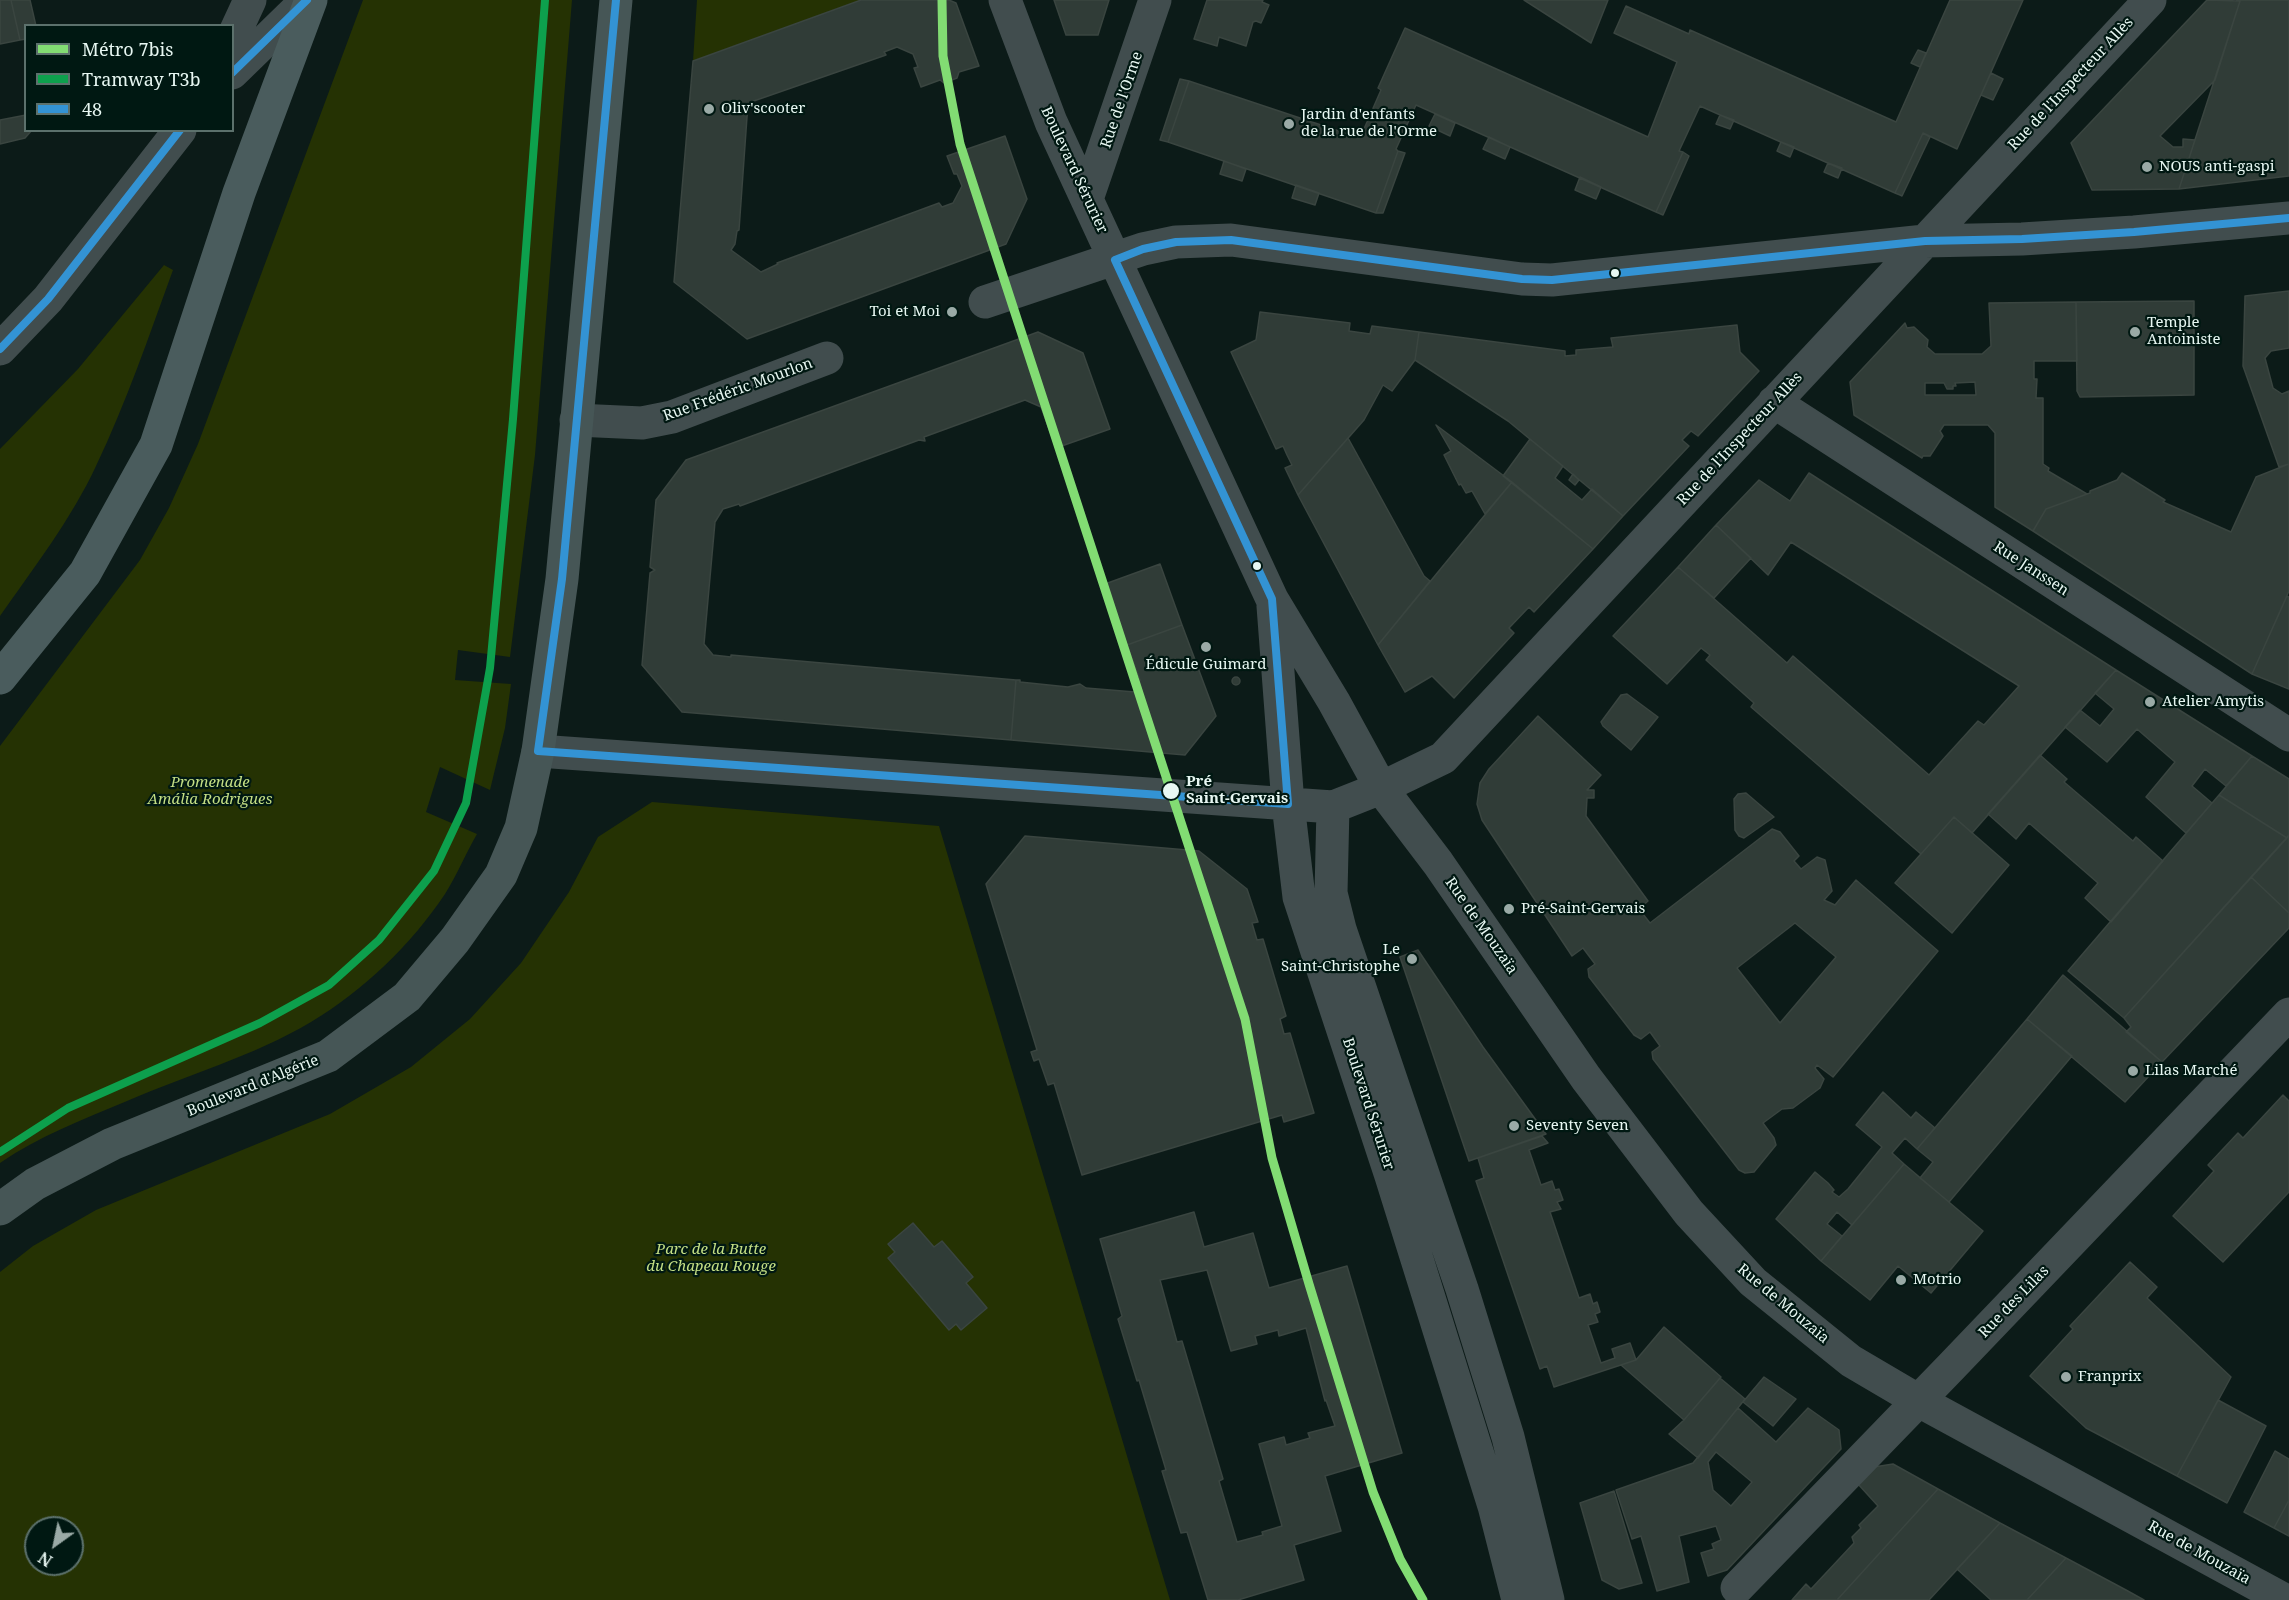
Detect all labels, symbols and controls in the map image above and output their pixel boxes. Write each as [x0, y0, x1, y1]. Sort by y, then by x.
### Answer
street label: Rue de l'Inspecteur Allès [2005, 14, 2137, 154]
legend [24, 24, 234, 132]
text: Métro 7bis [82, 37, 173, 61]
street label: Rue de l'Orme [1097, 49, 1147, 151]
text: Tramway T3b [82, 67, 201, 91]
text: 48 [82, 97, 102, 121]
place label: Oliv'scooter [721, 100, 805, 118]
marker: Oliv'scooter [702, 102, 716, 116]
street label: Boulevard Sérurier [1037, 104, 1111, 236]
place label: Jardin d'enfants de la rue de l'Orme [1301, 106, 1437, 141]
marker: Jardin d'enfants de la rue de l'Orme [1282, 117, 1296, 131]
place label: NOUS anti-gaspi [2159, 158, 2275, 176]
marker: NOUS anti-gaspi [2140, 160, 2154, 174]
unlabelled marker [1609, 267, 1621, 279]
place label: Toi et Moi [869, 303, 940, 321]
marker: Toi et Moi [945, 305, 959, 319]
place label: Temple Antoiniste [2147, 314, 2221, 349]
marker: Temple Antoiniste [2128, 325, 2142, 339]
street label: Rue Frédéric Mourlon [661, 355, 815, 425]
street label: Rue de l'Inspecteur Allès [1674, 369, 1806, 509]
street label: Rue Janssen [1990, 538, 2072, 600]
unlabelled marker [1251, 560, 1263, 572]
marker: Édicule Guimard [1199, 640, 1213, 654]
place label: Édicule Guimard [1146, 656, 1266, 674]
place label: Atelier Amytis [2162, 693, 2264, 711]
marker: Atelier Amytis [2143, 695, 2157, 709]
place label: Pré Saint-Gervais [1186, 773, 1288, 808]
park label: Promenade Amália Rodrigues [148, 774, 272, 809]
marker: Pré Saint-Gervais [1161, 781, 1181, 801]
street label: Rue de Mouzaïa [1441, 874, 1521, 978]
place label: Pré-Saint-Gervais [1521, 900, 1645, 918]
marker: Pré-Saint-Gervais [1502, 902, 1516, 916]
place label: Le Saint-Christophe [1281, 941, 1400, 976]
marker: Le Saint-Christophe [1405, 952, 1419, 966]
street label: Boulevard Sérurier [1338, 1036, 1398, 1172]
street label: Boulevard d'Algérie [184, 1051, 322, 1121]
place label: Lilas Marché [2145, 1062, 2237, 1080]
marker: Lilas Marché [2126, 1064, 2140, 1078]
place label: Seventy Seven [1526, 1117, 1629, 1135]
marker: Seventy Seven [1507, 1119, 1521, 1133]
park label: Parc de la Butte du Chapeau Rouge [646, 1241, 776, 1276]
street label: Rue de Mouzaïa [1734, 1260, 1832, 1348]
street label: Rue des Lilas [1975, 1262, 2053, 1342]
place label: Motrio [1913, 1271, 1962, 1289]
marker: Motrio [1894, 1273, 1908, 1287]
place label: Franprix [2078, 1368, 2141, 1386]
marker: Franprix [2059, 1370, 2073, 1384]
north arrow [24, 1516, 84, 1576]
street label: Rue de Mouzaïa [2145, 1517, 2253, 1589]
text: N [34, 1547, 57, 1572]

